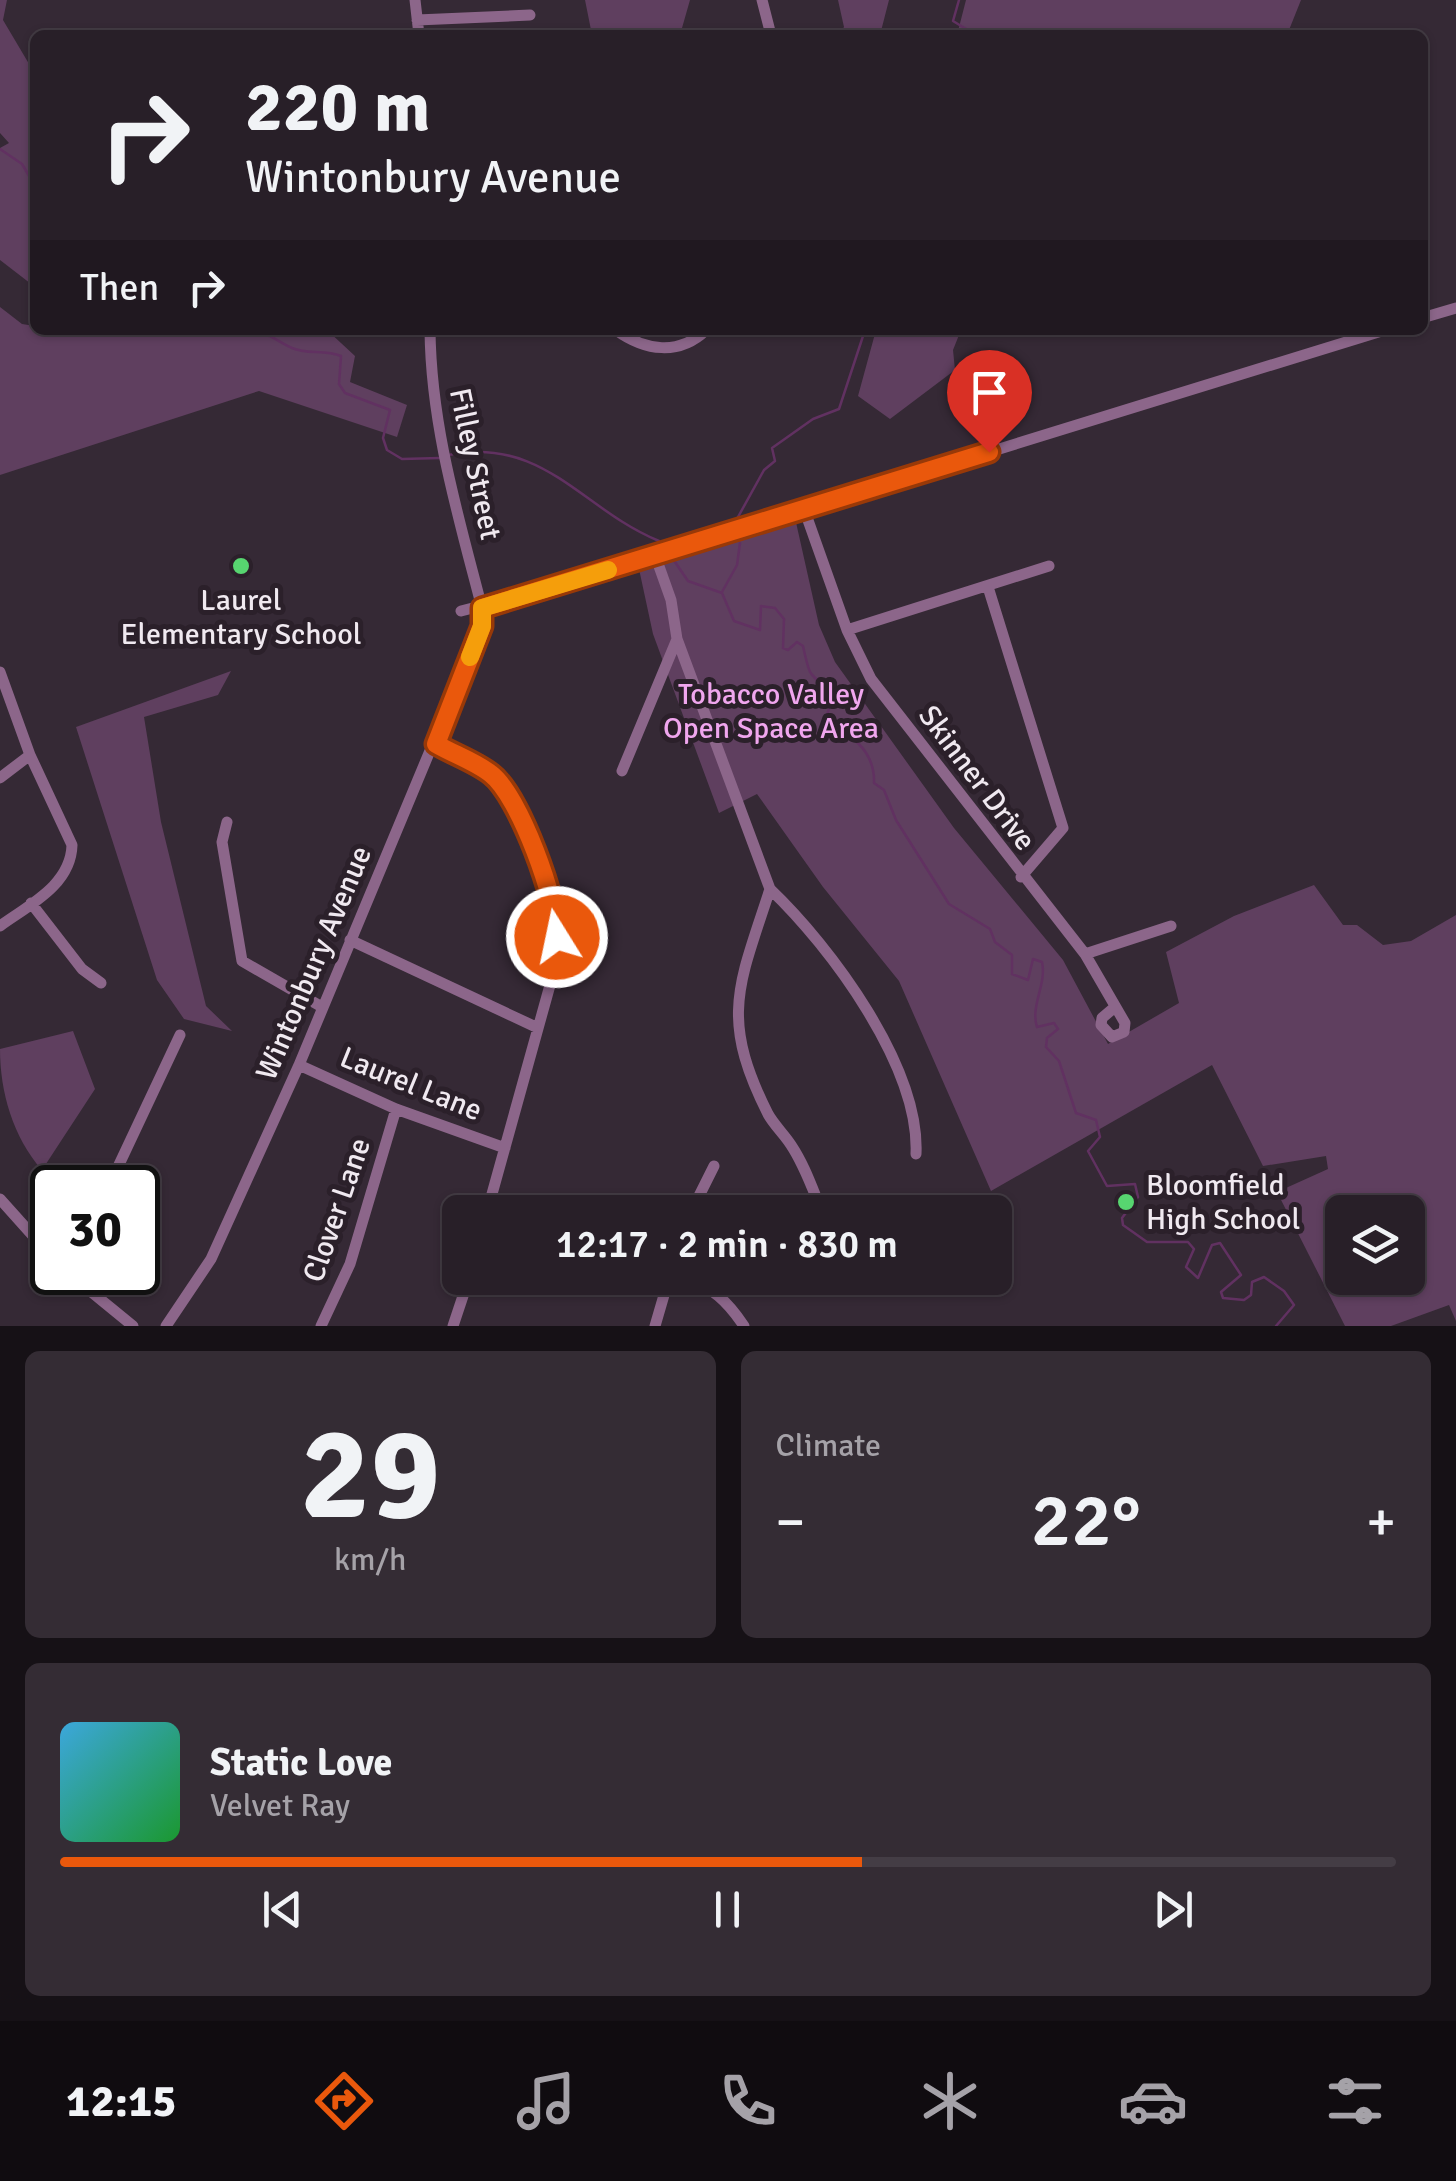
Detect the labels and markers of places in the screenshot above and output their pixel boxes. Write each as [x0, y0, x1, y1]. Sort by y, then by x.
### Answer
pin [947, 350, 1032, 453]
marker: Laurel Elementary School [230, 555, 252, 577]
place label: Laurel Elementary School [120, 582, 362, 653]
place label: Bloomfield High School [1146, 1167, 1300, 1238]
marker: Bloomfield High School [1115, 1191, 1137, 1213]

